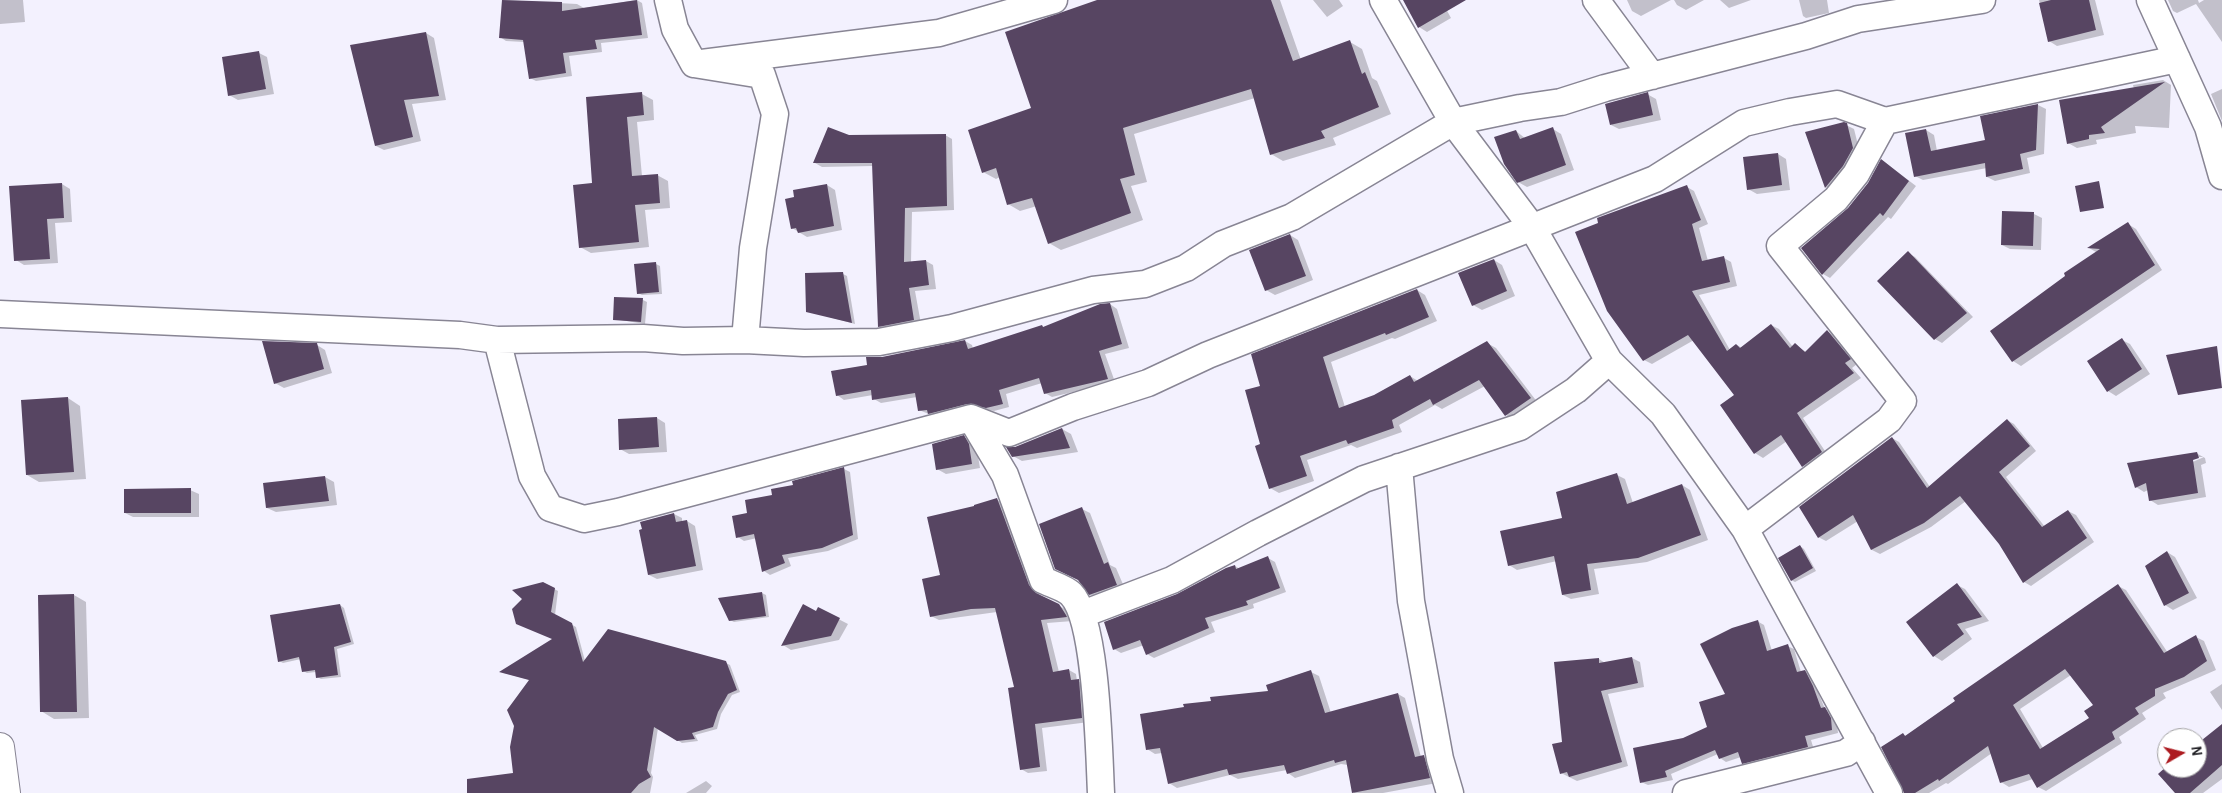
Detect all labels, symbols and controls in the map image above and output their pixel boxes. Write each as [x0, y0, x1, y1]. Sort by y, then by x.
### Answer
north arrow [2157, 728, 2207, 778]
text: N [2188, 745, 2203, 757]

